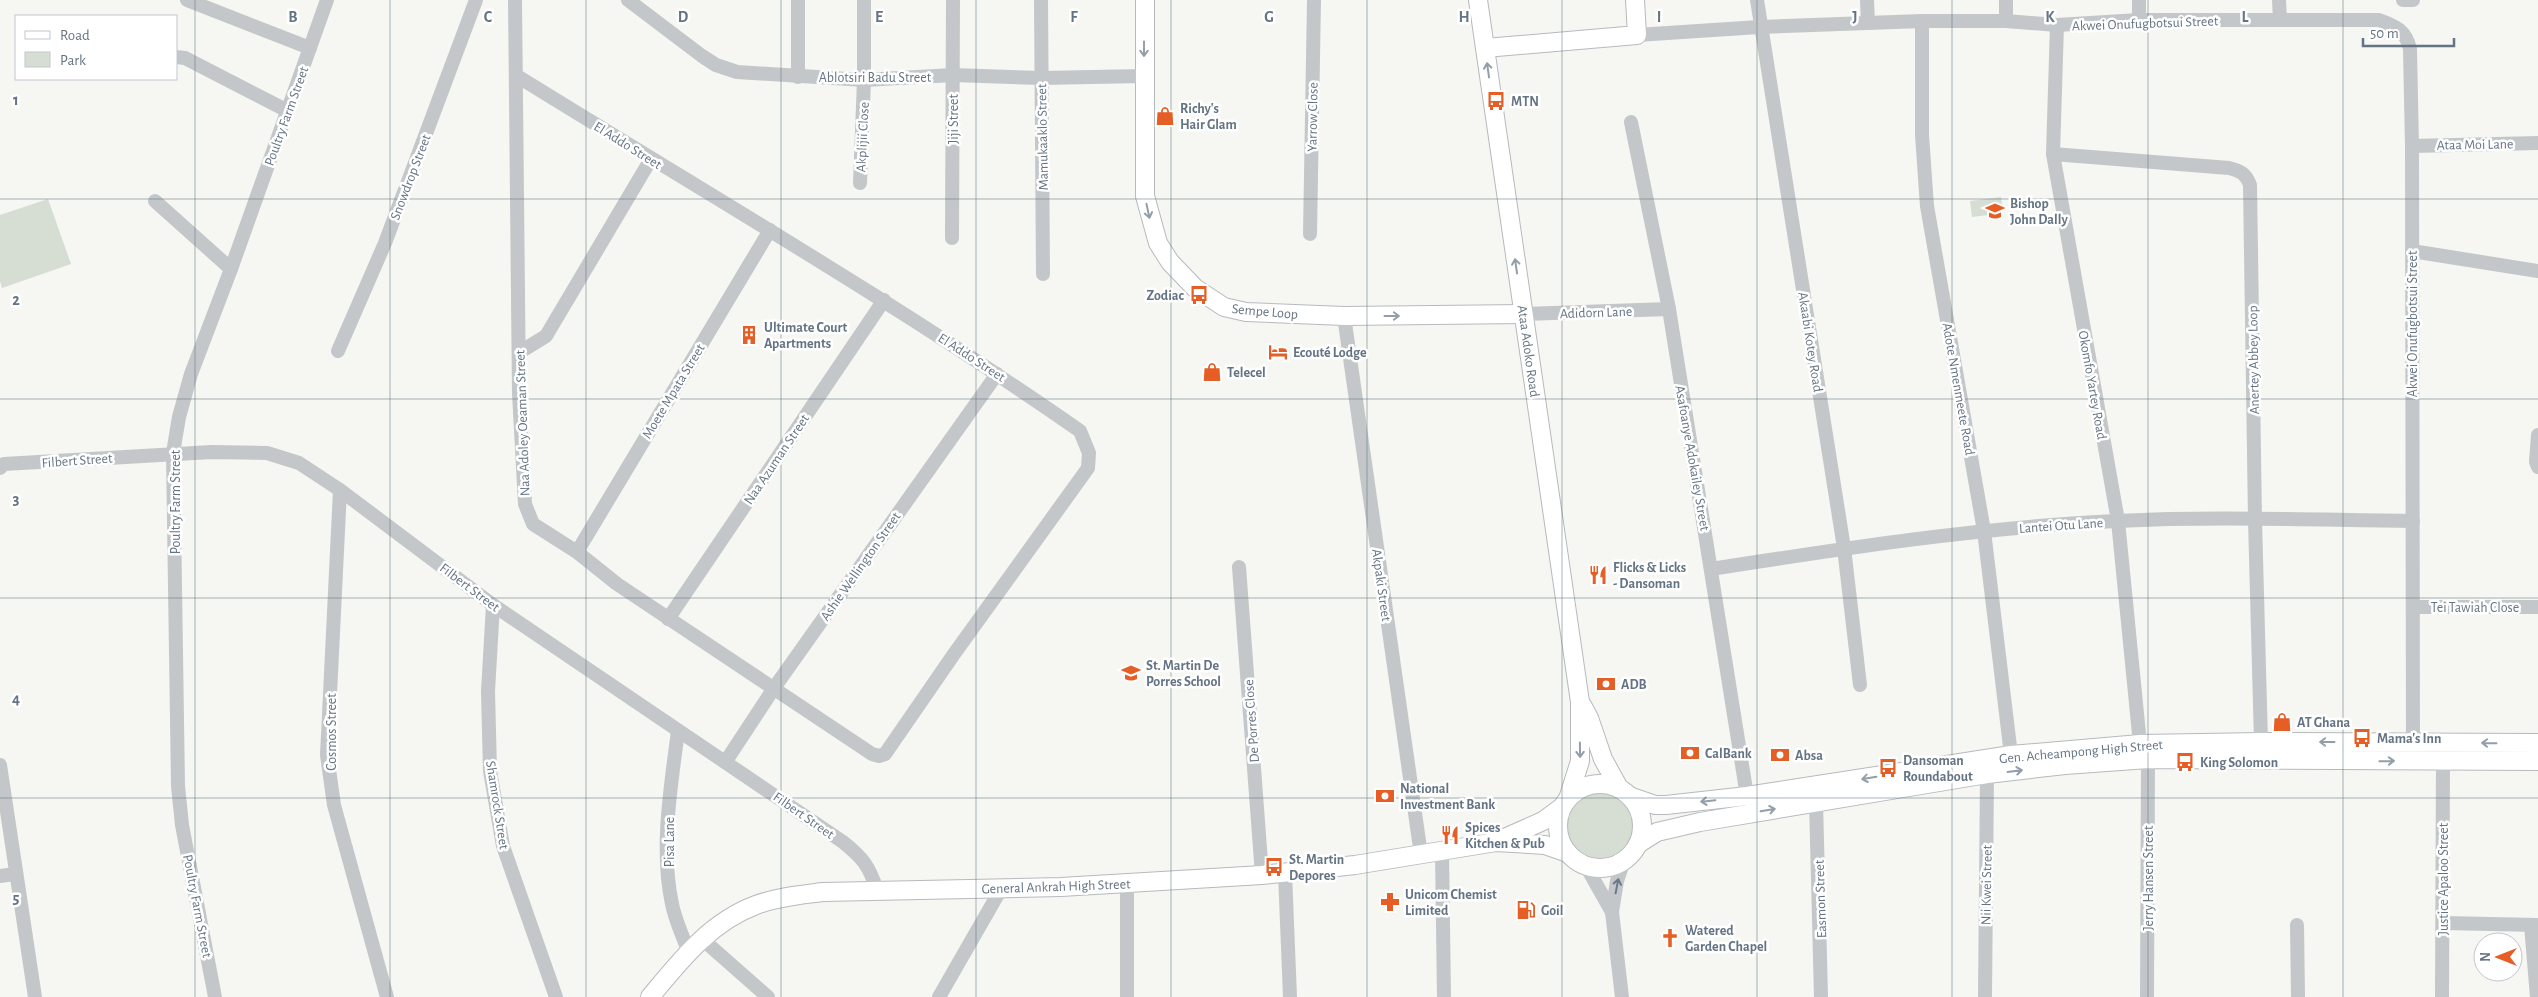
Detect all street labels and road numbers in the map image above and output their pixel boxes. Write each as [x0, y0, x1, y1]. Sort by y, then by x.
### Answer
street label: Akwei Onufugbotsui Street [2071, 14, 2219, 34]
street label: Poultry Farm Street [262, 64, 312, 168]
street label: Ablotsiri Badu Street [819, 71, 932, 85]
street label: Yarrow Close [1305, 82, 1321, 152]
street label: Mamukaaklo Street [1035, 83, 1051, 190]
street label: Jiji Street [947, 93, 961, 144]
street label: Akplijii Close [854, 101, 872, 173]
street label: El Addo Street [591, 120, 664, 172]
street label: Snowdrop Street [388, 132, 434, 222]
street label: Ataa Moi Lane [2437, 137, 2513, 153]
street label: Akwei Onufugbotsui Street [2406, 250, 2420, 397]
street label: Akaabi Kotey Road [1795, 291, 1825, 393]
street label: Sempe Loop [1231, 302, 1299, 322]
street label: Ataa Adoko Road [1515, 304, 1541, 398]
street label: Adidorn Lane [1560, 305, 1632, 321]
street label: Anertey Abbey Loop [2246, 305, 2262, 415]
street label: Adote Nmenmeete Road [1939, 322, 1977, 456]
street label: Okomfo Yartey Road [2076, 330, 2108, 441]
street label: El Addo Street [935, 331, 1008, 385]
street label: Moete Mpata Street [640, 341, 708, 441]
street label: Naa Adoley Oeaman Street [513, 349, 533, 496]
street label: Asafoanye Adokailey Street [1672, 384, 1712, 532]
street label: Naa Azuman Street [742, 412, 812, 507]
street label: Poultry Farm Street [169, 449, 183, 554]
street label: Filbert Street [41, 452, 113, 470]
street label: Ashie Wellington Street [818, 509, 904, 623]
street label: Lantei Otu Lane [2018, 516, 2104, 536]
street label: Akpaki Street [1369, 548, 1393, 623]
street label: Filbert Street [437, 561, 502, 615]
street label: Tei Tawiah Close [2431, 601, 2519, 615]
street label: De Porres Close [1242, 679, 1262, 763]
street label: Cosmos Street [325, 693, 339, 771]
street label: Gen. Acheampong High Street [1999, 738, 2164, 766]
street label: Shamrock Street [483, 760, 511, 851]
street label: Filbert Street [770, 790, 837, 842]
street label: Pisa Lane [663, 817, 677, 867]
street label: Justice Apaloo Street [2437, 822, 2451, 935]
street label: Jerry Hansen Street [2142, 825, 2156, 931]
street label: Nii Kwei Street [1979, 844, 1995, 925]
street label: Poultry Farm Street [180, 854, 214, 959]
street label: Easmon Street [1813, 859, 1829, 938]
street label: General Ankrah High Street [981, 877, 1131, 897]

